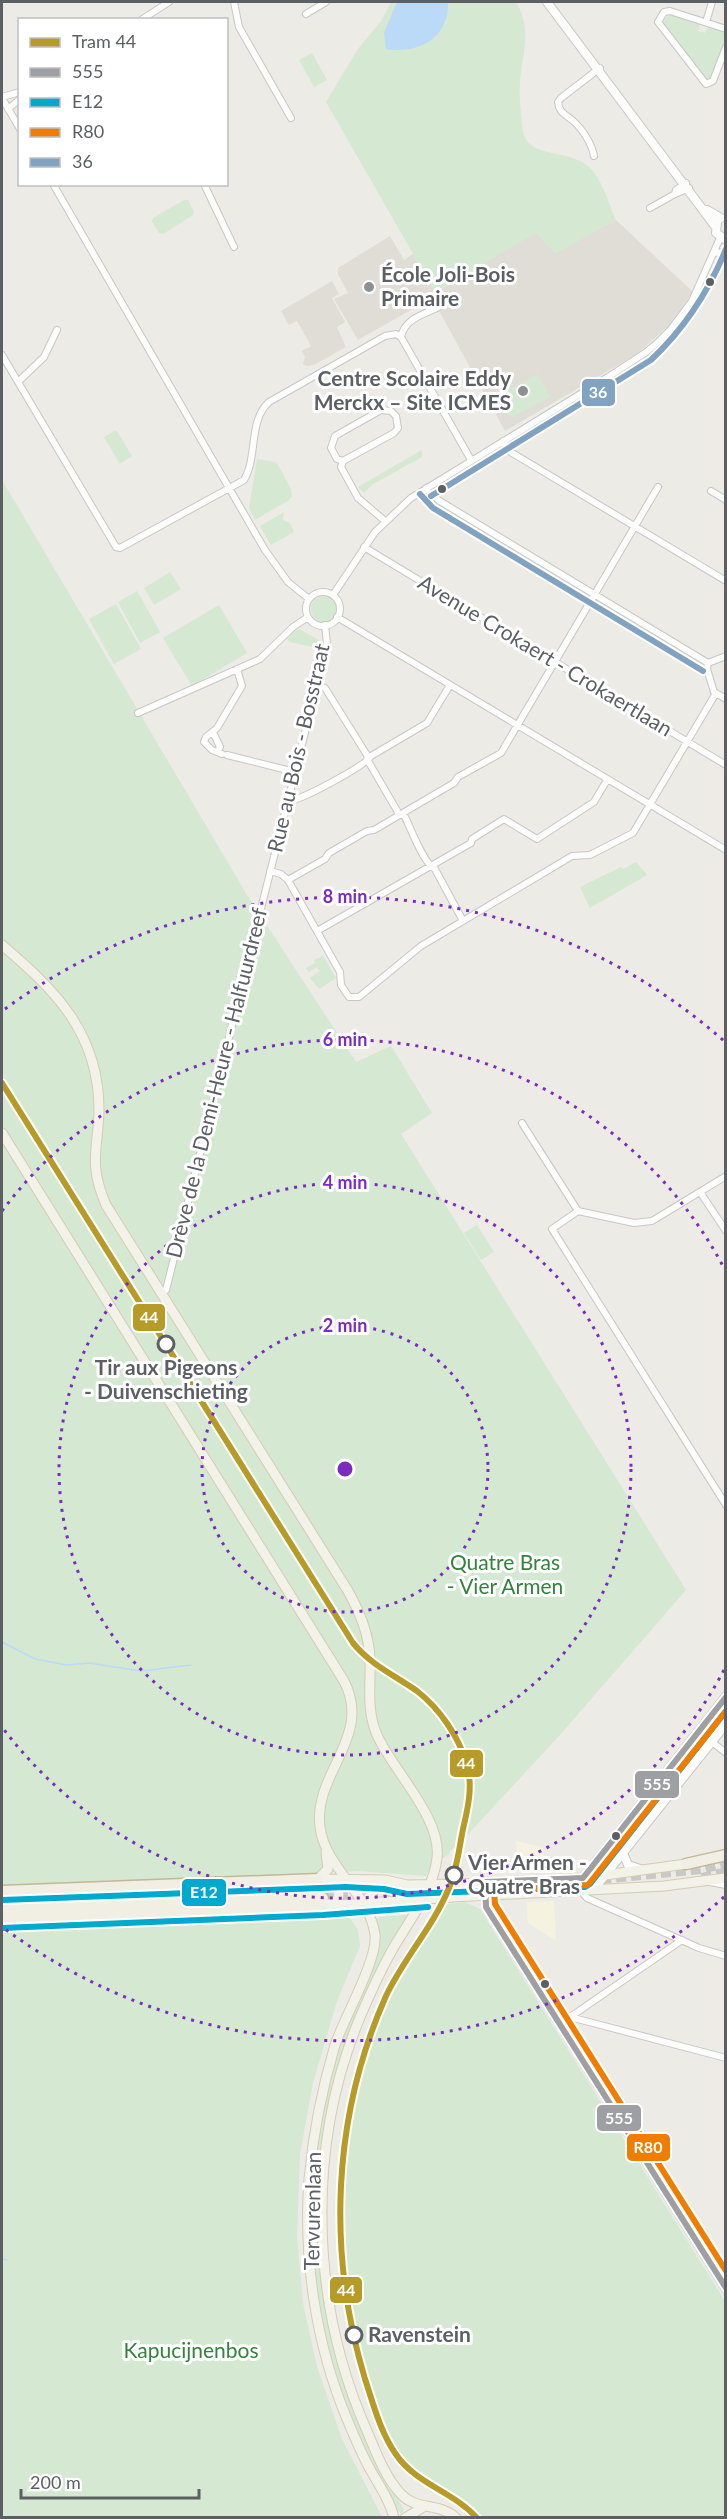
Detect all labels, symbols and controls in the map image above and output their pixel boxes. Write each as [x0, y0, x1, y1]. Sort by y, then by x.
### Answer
legend [18, 18, 228, 186]
text: Tram 44 [72, 30, 136, 52]
text: 555 [72, 60, 103, 82]
text: E12 [72, 90, 103, 112]
text: R80 [72, 120, 104, 142]
text: 36 [72, 150, 93, 172]
place label: École Joli-Bois Primaire [381, 261, 515, 310]
unlabelled marker [704, 276, 716, 288]
marker: École Joli-Bois Primaire [362, 280, 376, 294]
place label: Centre Scolaire Eddy Merckx – Site ICMES [314, 365, 512, 414]
line badge: 36 [581, 378, 616, 407]
text: 36 [589, 382, 607, 401]
marker: Centre Scolaire Eddy Merckx – Site ICMES [516, 384, 530, 398]
unlabelled marker [436, 483, 448, 495]
street label: Avenue Crokaert - Crokaertlaan [414, 569, 677, 741]
street label: Rue au Bois - Bosstraat [261, 641, 334, 854]
text: 8 min [323, 885, 367, 907]
street label: Drève de la Demi-Heure - Halfuurdreef [160, 904, 271, 1260]
text: 6 min [323, 1028, 367, 1050]
text: 4 min [323, 1171, 367, 1193]
line badge: 44 [132, 1303, 166, 1332]
text: 44 [140, 1307, 158, 1326]
text: 2 min [323, 1314, 367, 1336]
marker: Tir aux Pigeons - Duivenschieting [157, 1335, 175, 1353]
place label: Tir aux Pigeons - Duivenschieting [84, 1354, 248, 1403]
centre of rings [335, 1459, 355, 1479]
park label: Quatre Bras - Vier Armen [447, 1549, 563, 1598]
line badge: 44 [449, 1749, 484, 1778]
text: 44 [457, 1753, 475, 1772]
line badge: 555 [634, 1770, 680, 1799]
text: 555 [643, 1774, 671, 1793]
unlabelled marker [610, 1830, 622, 1842]
place label: Vier Armen - Quatre Bras [467, 1849, 587, 1898]
marker: Vier Armen - Quatre Bras [445, 1866, 463, 1884]
line badge: E12 [181, 1878, 227, 1907]
text: E12 [190, 1882, 218, 1901]
unlabelled marker [539, 1978, 551, 1990]
line badge: 555 [596, 2104, 642, 2132]
text: 555 [605, 2108, 633, 2127]
line badge: R80 [626, 2133, 671, 2162]
text: R80 [634, 2137, 662, 2156]
street label: Tervurenlaan [298, 2151, 325, 2271]
line badge: 44 [329, 2276, 363, 2304]
text: 44 [337, 2280, 355, 2299]
place label: Ravenstein [368, 2321, 471, 2346]
marker: Ravenstein [345, 2326, 363, 2344]
park label: Kapucijnenbos [123, 2337, 259, 2362]
scale bar [21, 2462, 200, 2500]
text: 200 m [30, 2471, 81, 2493]

